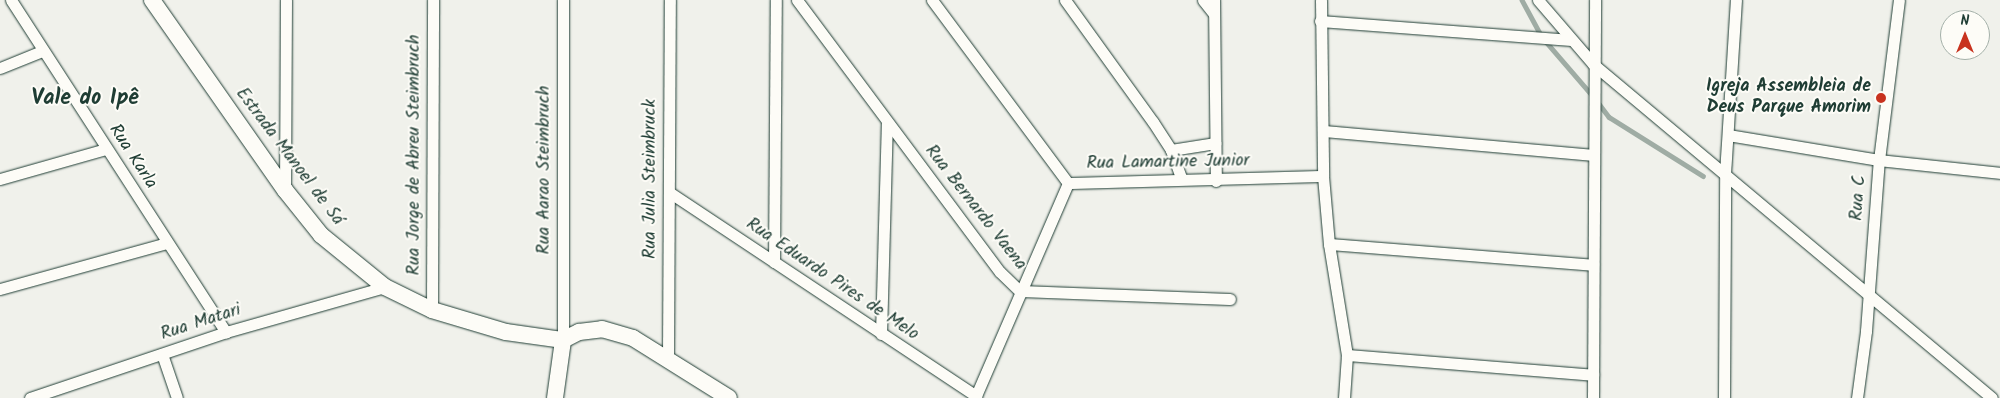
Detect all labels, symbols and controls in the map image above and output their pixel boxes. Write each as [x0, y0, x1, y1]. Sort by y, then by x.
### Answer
north arrow [1940, 10, 1990, 60]
text: N [1961, 10, 1969, 32]
street label: Rua Jorge de Abreu Steimbruch [404, 35, 426, 275]
place label: Igreja Assembleia de Deus Parque Amorim [1706, 77, 1871, 120]
street label: Estrada Manoel de Sá [230, 84, 348, 230]
district label: Vale do Ipê [32, 86, 138, 112]
street label: Rua Aarao Steimbruch [534, 86, 556, 254]
marker: Igreja Assembleia de Deus Parque Amorim [1875, 92, 1887, 104]
street label: Rua Julia Steimbruck [640, 99, 662, 259]
street label: Rua Karla [103, 121, 161, 193]
street label: Rua Bernardo Vaena [919, 141, 1031, 275]
street label: Rua Lamartine Junior [1086, 151, 1250, 175]
street label: Rua C [1847, 174, 1871, 222]
street label: Rua Eduardo Pires de Melo [741, 214, 923, 346]
street label: Rua Matari [158, 300, 244, 346]

